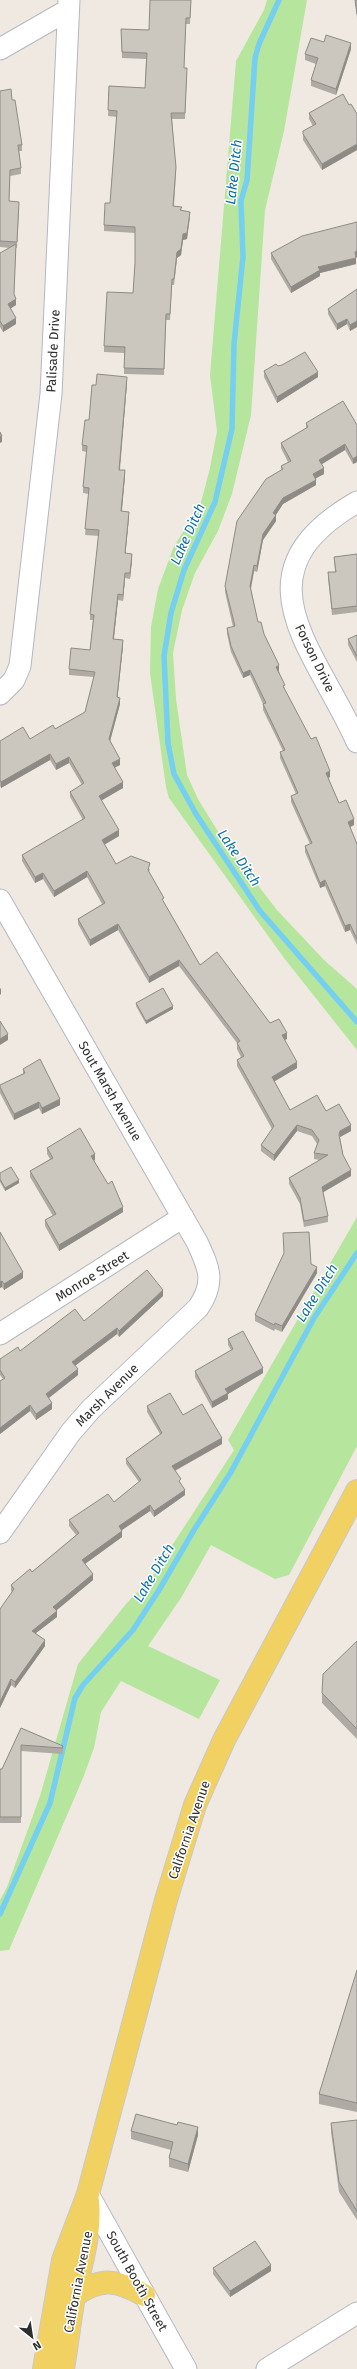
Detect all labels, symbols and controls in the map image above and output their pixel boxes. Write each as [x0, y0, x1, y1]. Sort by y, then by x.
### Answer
water label: Lake Ditch [222, 139, 246, 205]
street label: Palisade Drive [43, 309, 63, 393]
water label: Lake Ditch [167, 501, 209, 567]
street label: Forson Drive [292, 622, 338, 694]
water label: Lake Ditch [214, 826, 264, 890]
street label: Sout Marsh Avenue [75, 1038, 145, 1144]
street label: Monroe Street [53, 1247, 132, 1304]
water label: Lake Ditch [292, 1261, 342, 1325]
street label: Marsh Avenue [73, 1361, 141, 1429]
water label: Lake Ditch [130, 1541, 178, 1605]
street label: California Avenue [165, 1779, 213, 1881]
street label: South Booth Street [103, 2228, 171, 2334]
street label: California Avenue [61, 2230, 95, 2334]
north arrow [12, 2317, 52, 2357]
text: N [30, 2338, 43, 2353]

